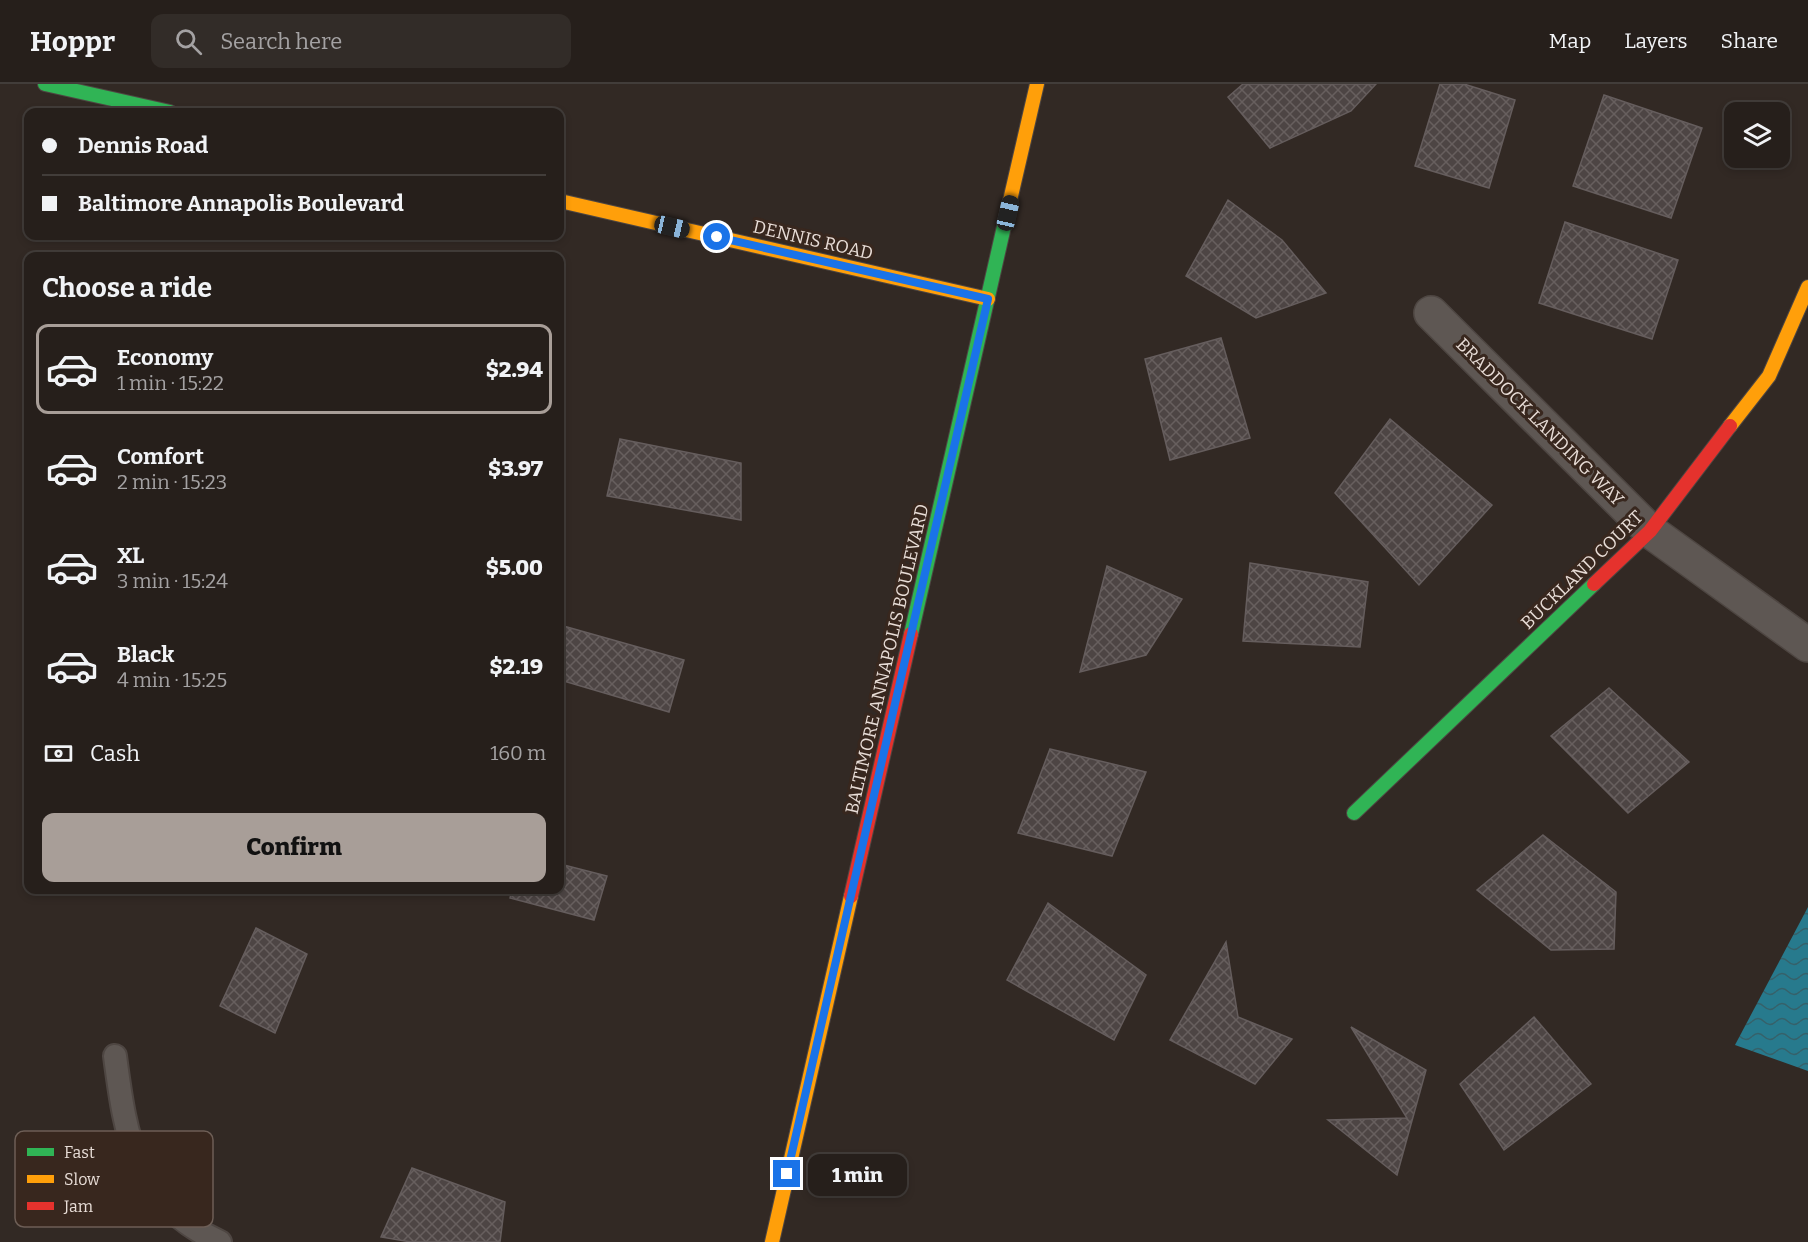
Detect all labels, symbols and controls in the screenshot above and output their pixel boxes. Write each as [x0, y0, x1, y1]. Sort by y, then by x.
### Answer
search box [151, 14, 571, 68]
text: Hoppr [30, 25, 115, 58]
icon: search [172, 25, 205, 58]
text: Search here [220, 28, 342, 55]
text: Map [1549, 28, 1591, 54]
text: Layers [1624, 28, 1688, 54]
text: Share [1721, 28, 1778, 54]
map controls [1724, 102, 1790, 168]
button: layers [1724, 102, 1790, 168]
text: Dennis Road [78, 132, 208, 159]
text: Baltimore Annapolis Boulevard [78, 190, 404, 217]
car [995, 193, 1021, 233]
car [652, 214, 692, 240]
street label: DENNIS ROAD [751, 215, 875, 265]
route start [703, 223, 730, 250]
text: Choose a ride [42, 272, 212, 304]
street label: BRADDOCK LANDING WAY [1451, 333, 1629, 511]
icon: car [45, 342, 99, 396]
text: Economy [117, 344, 213, 371]
text: $2.94 [486, 356, 543, 383]
text: 1 min · 15:22 [117, 371, 224, 395]
icon: car [45, 441, 99, 495]
text: Comfort [117, 443, 204, 470]
text: $3.97 [488, 455, 543, 482]
text: 2 min · 15:23 [117, 470, 227, 494]
street label: BALTIMORE ANNAPOLIS BOULEVARD [841, 502, 933, 816]
street label: BUCKLAND COURT [1516, 506, 1648, 634]
icon: car [45, 540, 99, 594]
text: XL [117, 542, 144, 569]
text: $5.00 [486, 554, 543, 581]
text: 3 min · 15:24 [117, 569, 228, 593]
icon: car [45, 639, 99, 693]
text: Black [117, 641, 174, 668]
text: $2.19 [489, 653, 543, 680]
text: 4 min · 15:25 [117, 668, 227, 692]
icon: cash [42, 737, 75, 770]
text: Cash [90, 740, 140, 767]
text: 160 m [490, 741, 546, 765]
button: Confirm [42, 813, 546, 882]
legend [15, 1131, 213, 1227]
text: Fast [64, 1143, 95, 1162]
callout: 1 min [808, 1153, 907, 1195]
route end [773, 1160, 800, 1187]
text: 1 min [832, 1163, 883, 1187]
text: Slow [64, 1170, 100, 1189]
text: Jam [63, 1197, 93, 1216]

